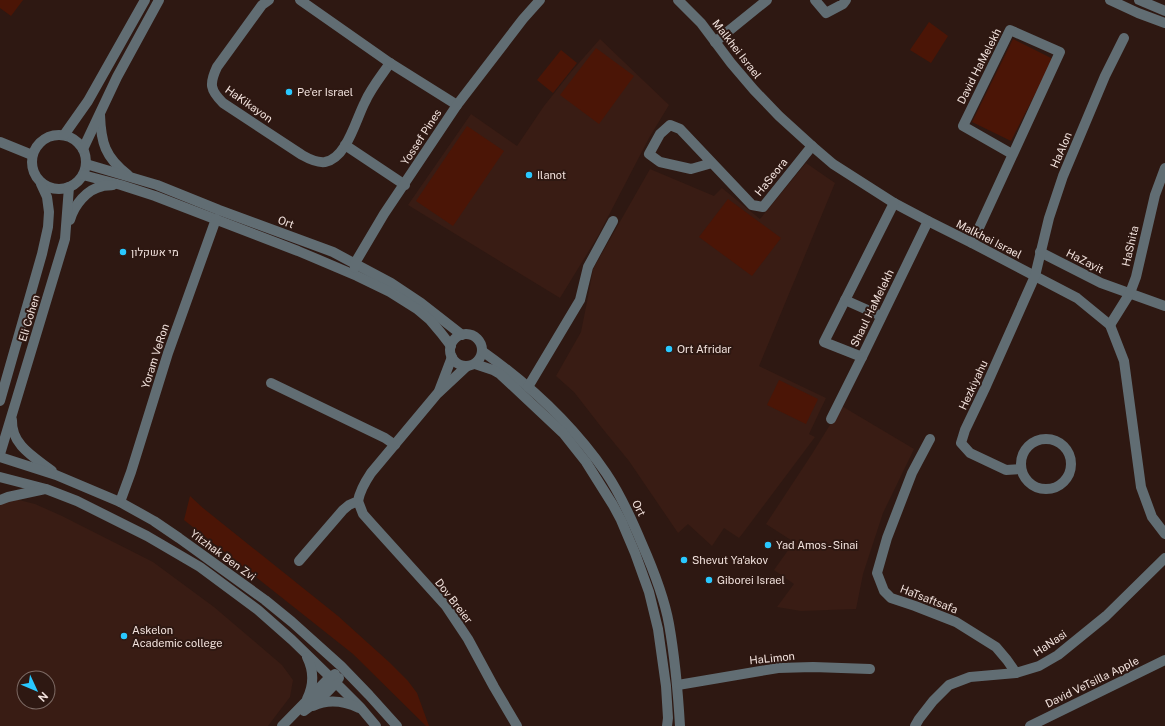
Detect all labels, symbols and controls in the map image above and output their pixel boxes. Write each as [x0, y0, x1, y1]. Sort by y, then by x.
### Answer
street label: Malkhei Israel [710, 17, 764, 81]
street label: David HaMelekh [955, 26, 1003, 106]
street label: HaKikayon [223, 83, 275, 125]
place label: Pe'er Israel [297, 86, 353, 98]
marker: Pe'er Israel [284, 87, 294, 97]
street label: Yossef Pines [398, 106, 444, 167]
street label: HaAlon [1048, 130, 1074, 170]
street label: HaSeora [752, 156, 790, 198]
place label: Ilanot [537, 169, 566, 181]
marker: Ilanot [524, 170, 534, 180]
street label: Ort [276, 214, 296, 230]
street label: Malkhei Israel [954, 217, 1024, 261]
street label: HaShita [1120, 225, 1140, 267]
place label: מי אשקלון [131, 246, 179, 258]
street label: HaZayit [1064, 246, 1106, 276]
marker: מי אשקלון [118, 247, 128, 257]
street label: Shaul HaMelekh [848, 267, 896, 349]
street label: Eli Cohen [16, 293, 42, 343]
street label: Yoram VeRon [139, 322, 171, 390]
place label: Ort Afridar [677, 343, 732, 355]
marker: Ort Afridar [664, 344, 674, 354]
street label: Hezkiyahu [956, 358, 990, 412]
street label: Ort [630, 498, 648, 518]
street label: Yitzhak Ben Zvi [188, 527, 258, 583]
place label: Yad Amos - Sinai [776, 539, 858, 551]
marker: Yad Amos - Sinai [763, 540, 773, 550]
place label: Shevut Ya'akov [692, 554, 768, 566]
marker: Shevut Ya'akov [679, 555, 689, 565]
place label: Giborei Israel [717, 574, 785, 586]
marker: Giborei Israel [704, 575, 714, 585]
street label: Dov Breier [433, 576, 475, 626]
street label: HaTsaftsafa [898, 583, 960, 615]
place label: Askelon Academic college [132, 624, 223, 649]
street label: HaNasi [1031, 628, 1069, 658]
marker: Askelon Academic college [119, 631, 129, 641]
street label: HaLimon [749, 650, 795, 666]
street label: David VeTsilla Apple [1043, 654, 1141, 710]
north arrow [16, 670, 56, 710]
text: N [36, 690, 50, 704]

